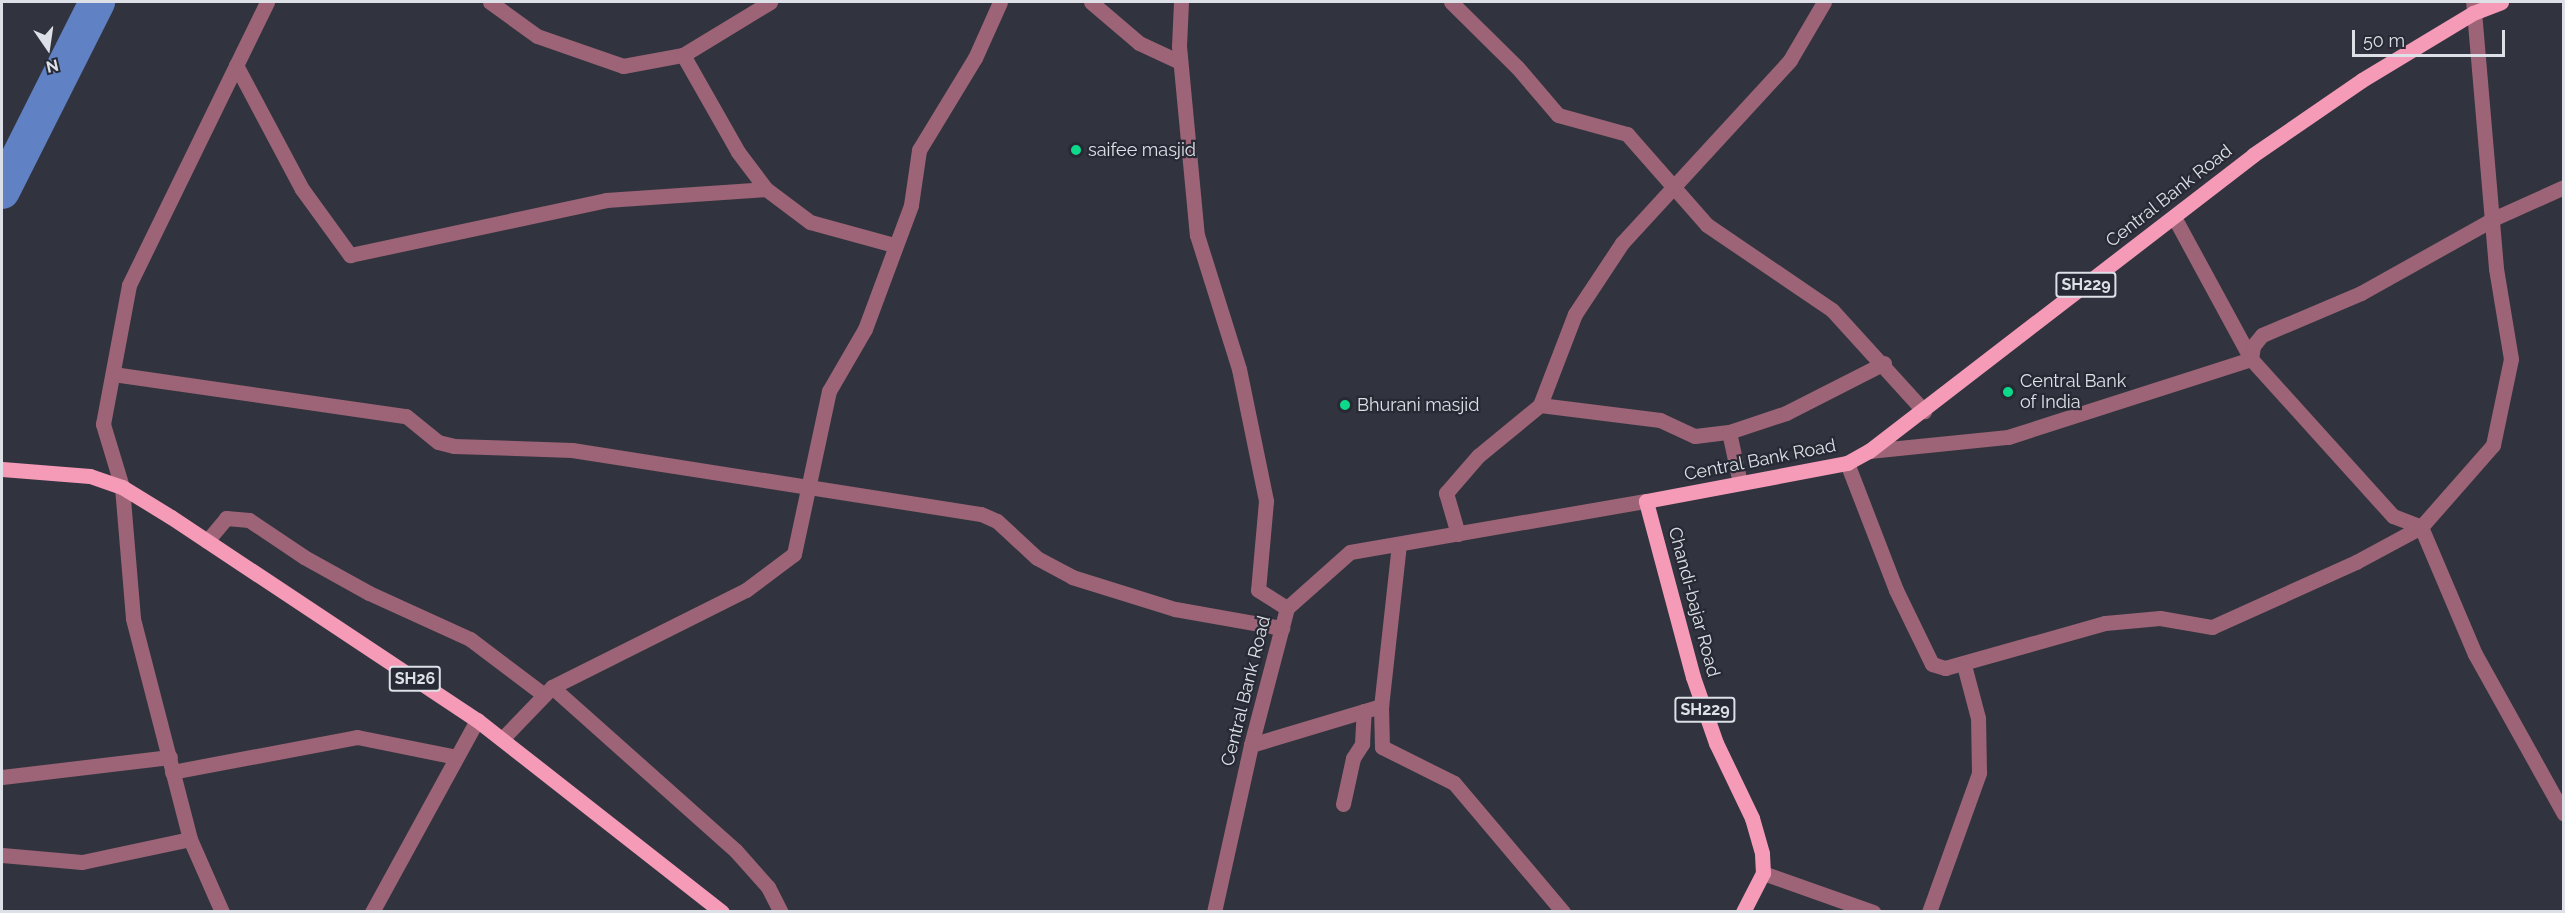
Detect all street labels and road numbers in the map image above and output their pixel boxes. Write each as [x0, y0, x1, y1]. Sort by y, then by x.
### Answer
street label: Central Bank Road [2101, 140, 2237, 252]
road number: SH229 [2054, 272, 2118, 298]
street label: Central Bank Road [1682, 435, 1838, 485]
street label: Chandi-bajar Road [1664, 524, 1724, 680]
street label: Central Bank Road [1217, 613, 1275, 769]
road number: SH26 [388, 666, 442, 692]
road number: SH229 [1674, 697, 1736, 723]

